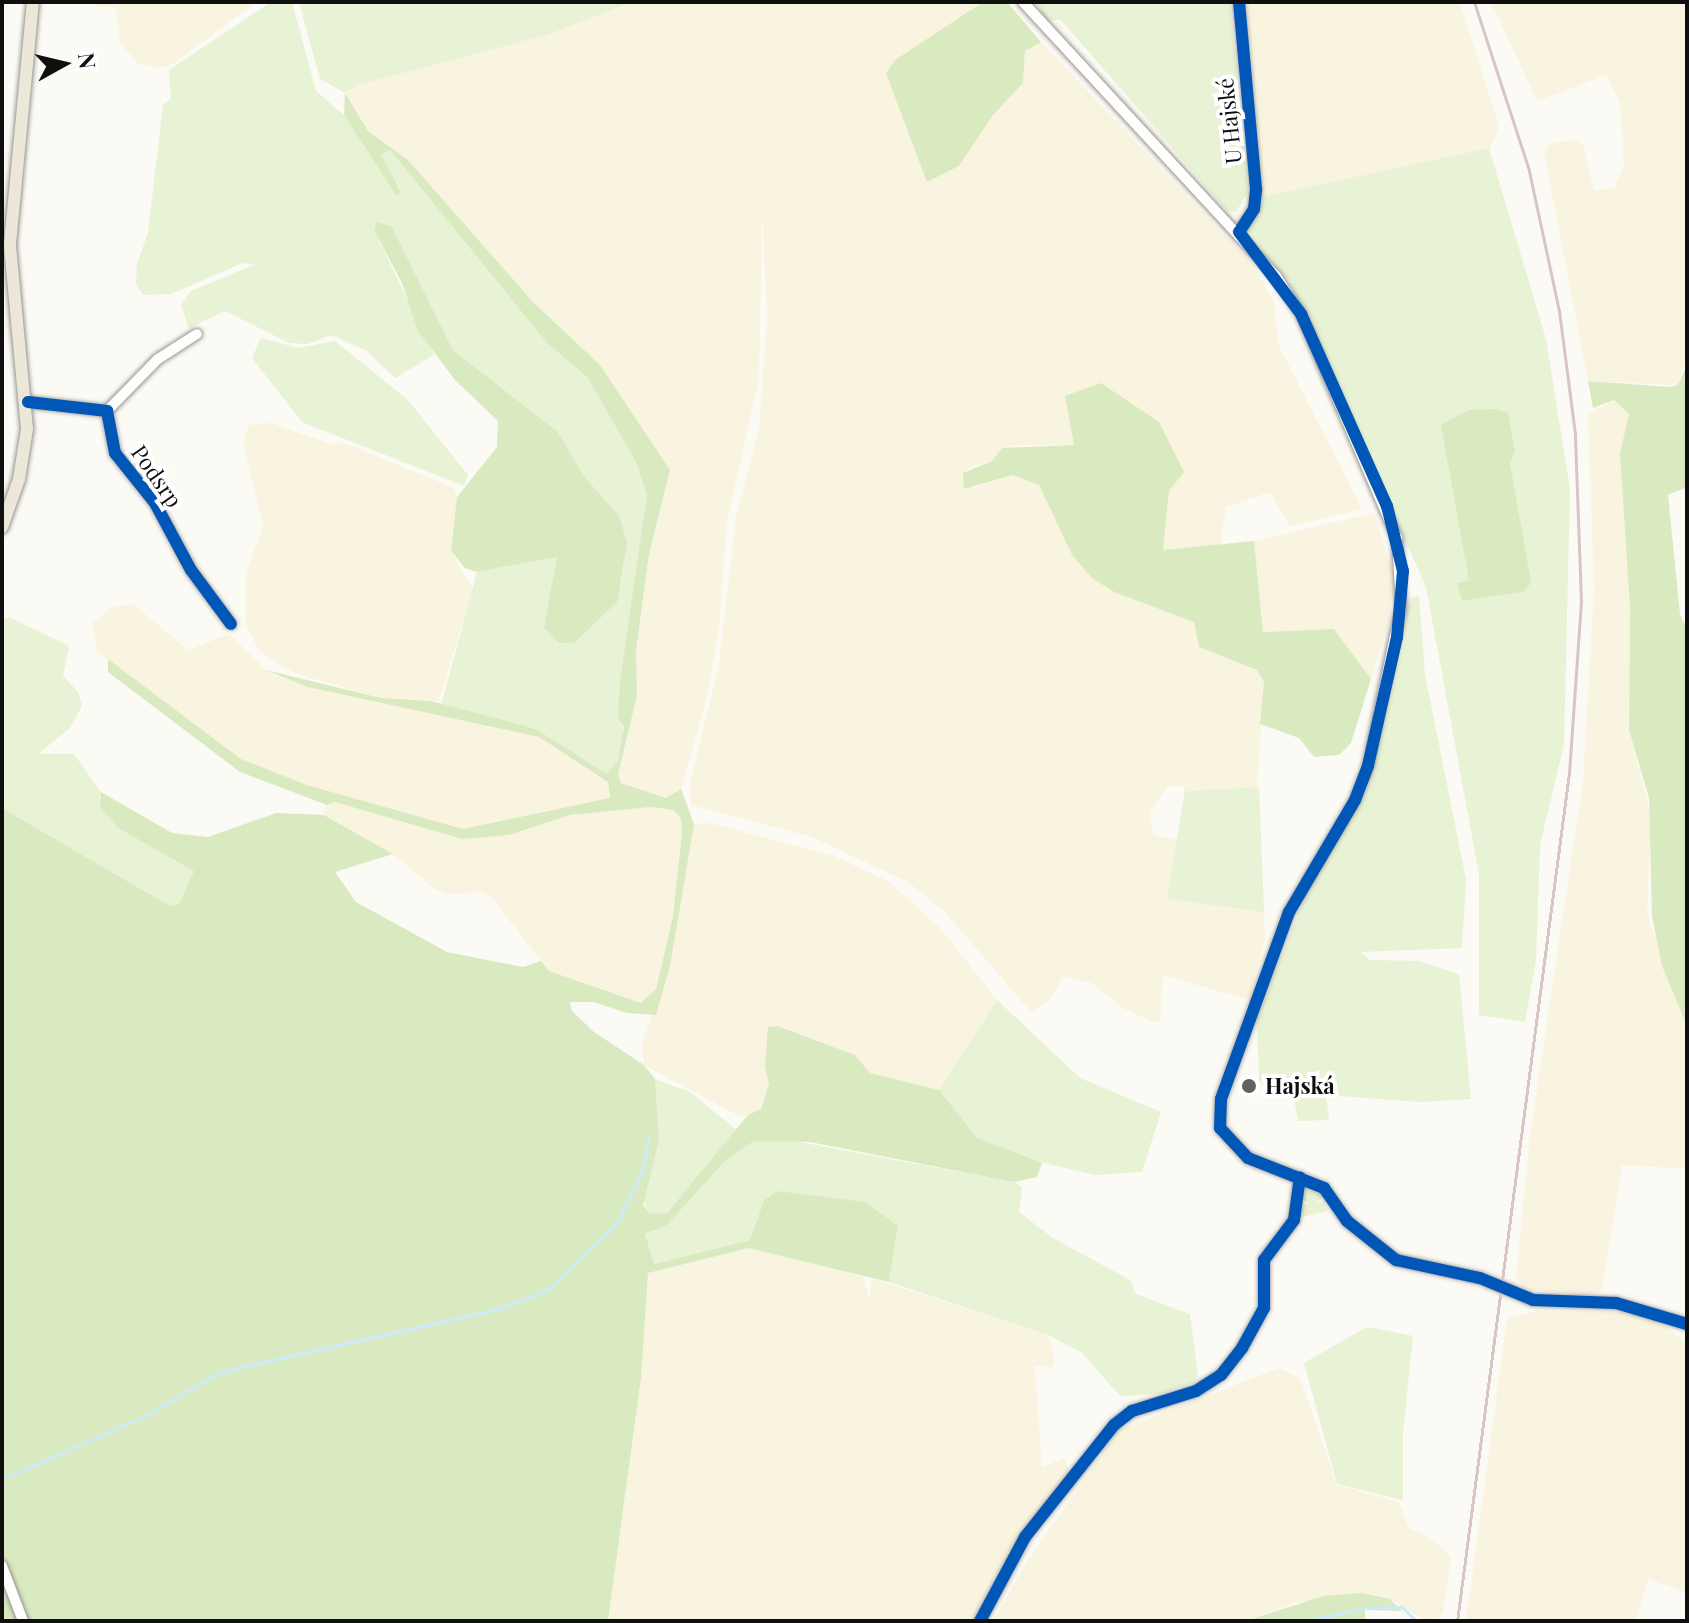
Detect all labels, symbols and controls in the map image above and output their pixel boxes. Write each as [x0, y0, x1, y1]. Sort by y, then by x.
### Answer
north arrow [24, 24, 104, 104]
text: N [72, 51, 104, 71]
street label: U Hajské [1211, 77, 1247, 165]
street label: Podsrp [126, 440, 188, 512]
place label: Hajská [1265, 1073, 1335, 1099]
marker: Hajská [1240, 1077, 1258, 1095]

